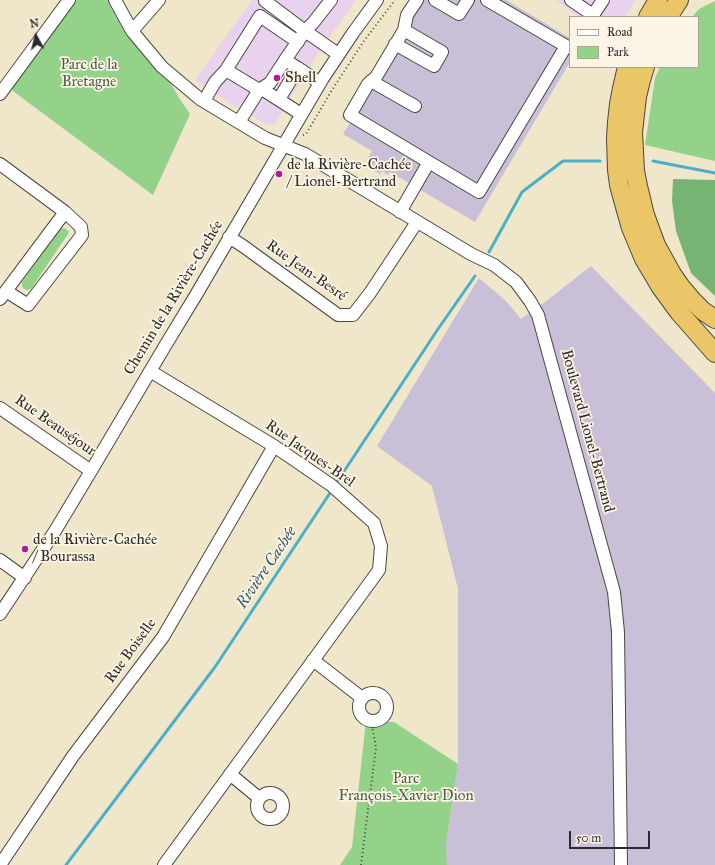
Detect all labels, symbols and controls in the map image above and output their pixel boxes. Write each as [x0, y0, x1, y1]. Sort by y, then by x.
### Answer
north arrow [16, 16, 56, 56]
legend [569, 16, 699, 68]
text: N [29, 17, 40, 31]
text: Road [607, 25, 633, 39]
text: Park [607, 45, 629, 59]
park label: Parc de la Bretagne [60, 56, 118, 91]
place label: Shell [285, 69, 316, 87]
marker: Shell [272, 73, 282, 83]
place label: de la Rivière-Cachée / Lionel-Bertrand [287, 156, 411, 191]
marker: de la Rivière-Cachée / Lionel-Bertrand [274, 169, 284, 179]
street label: Chemin de la Rivière-Cachée [121, 217, 227, 379]
street label: Rue Jean-Besré [262, 237, 350, 305]
street label: Boulevard Lionel-Bertrand [557, 348, 617, 514]
street label: Rue Beauséjour [11, 391, 99, 461]
street label: Rue Jacques-Brel [262, 417, 358, 491]
water label: Rivière Cachée [233, 524, 301, 612]
place label: de la Rivière-Cachée / Bourassa [33, 531, 157, 566]
marker: de la Rivière-Cachée / Bourassa [20, 544, 30, 554]
street label: Rue Boiselle [101, 615, 161, 687]
park label: Parc François-Xavier Dion [338, 770, 474, 805]
scale bar [571, 823, 652, 849]
text: 50 m [576, 831, 601, 845]

